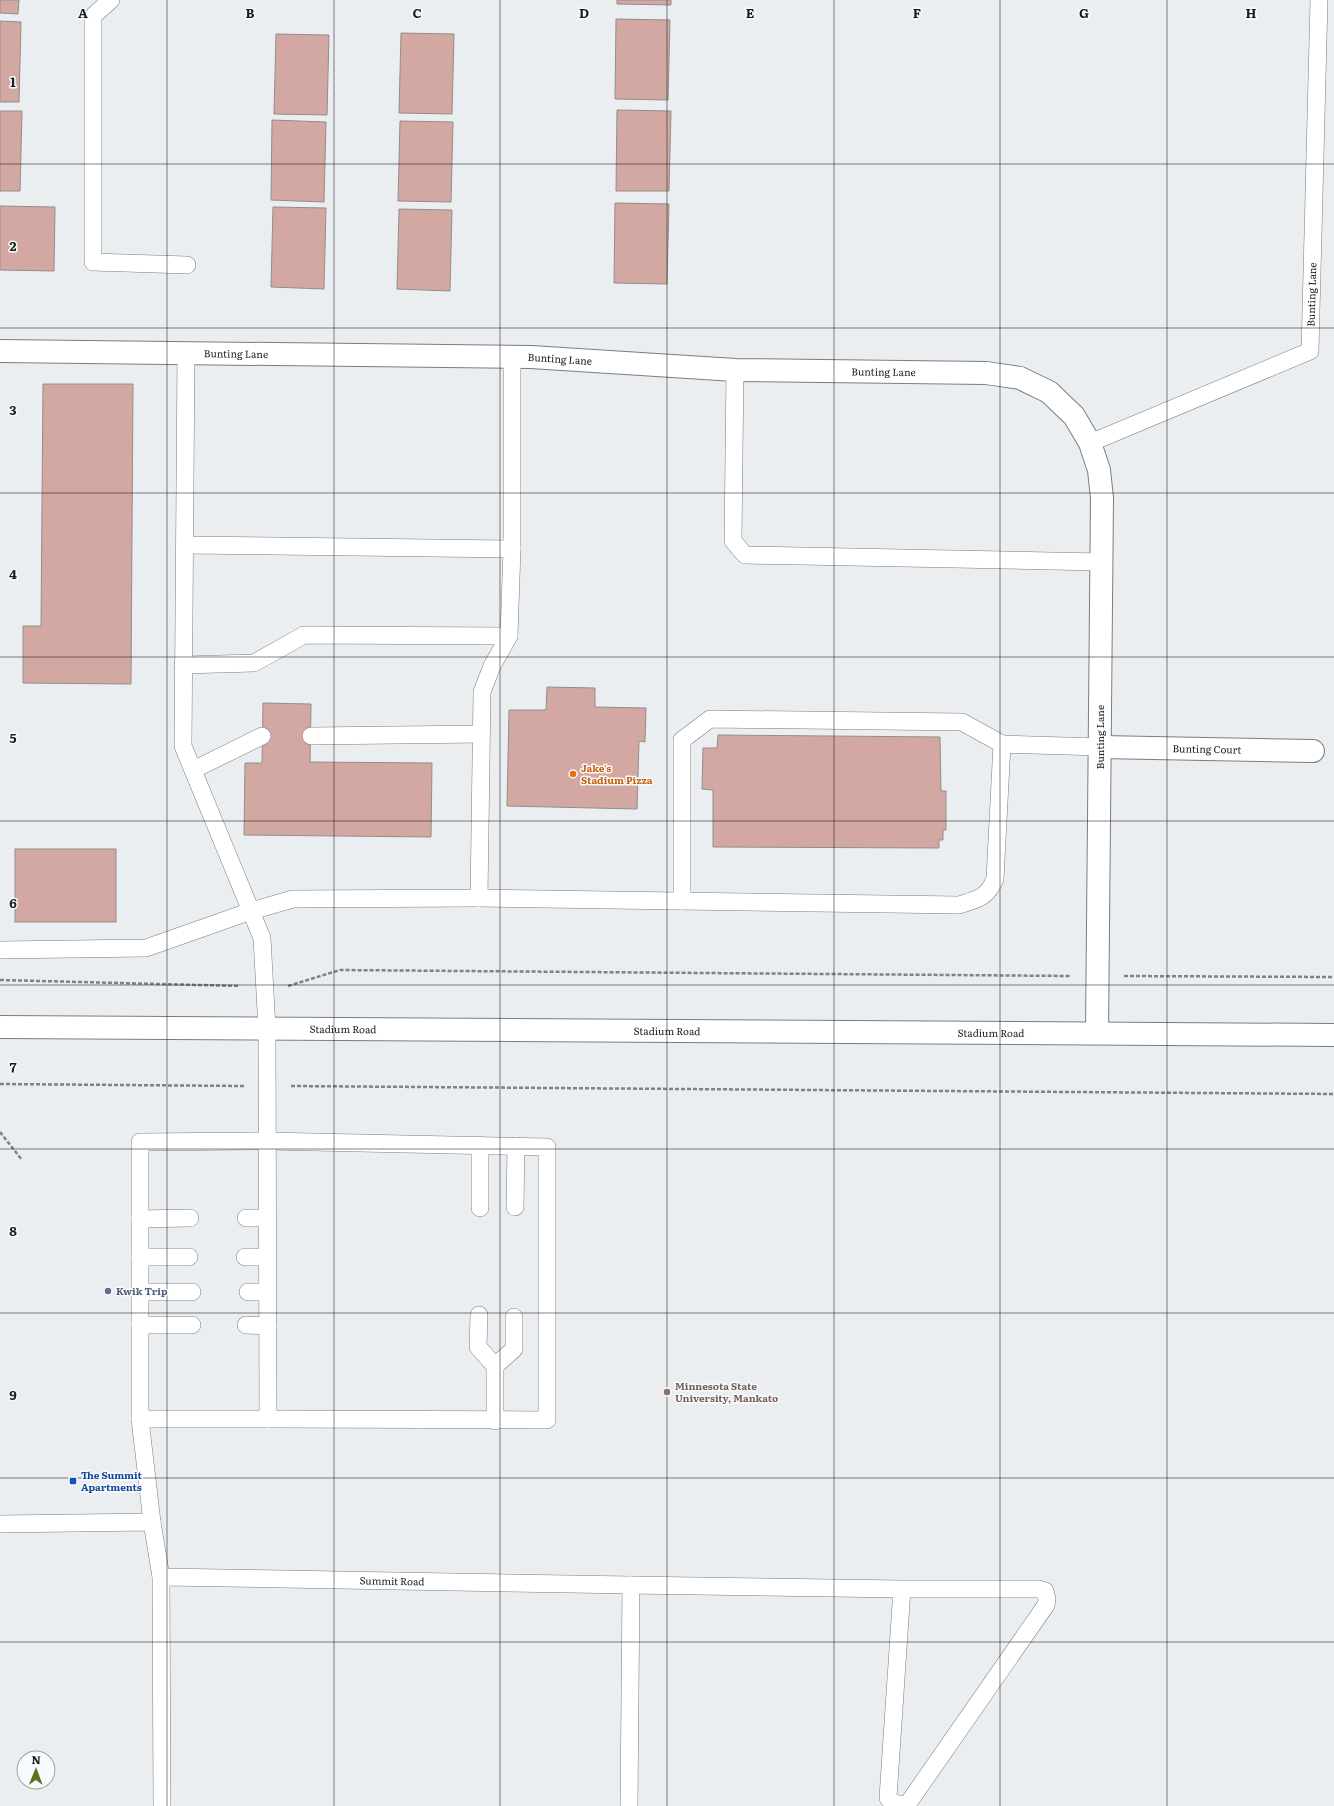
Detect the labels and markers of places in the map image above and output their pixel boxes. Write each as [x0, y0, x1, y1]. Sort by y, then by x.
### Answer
place label: Jake's Stadium Pizza [581, 760, 653, 787]
marker: Jake's Stadium Pizza [568, 769, 578, 779]
place label: Kwik Trip [116, 1283, 168, 1298]
marker: Kwik Trip [103, 1286, 113, 1296]
place label: Minnesota State University, Mankato [675, 1378, 778, 1405]
marker: Minnesota State University, Mankato [662, 1387, 672, 1397]
place label: The Summit Apartments [81, 1467, 142, 1494]
marker: The Summit Apartments [68, 1476, 78, 1486]

